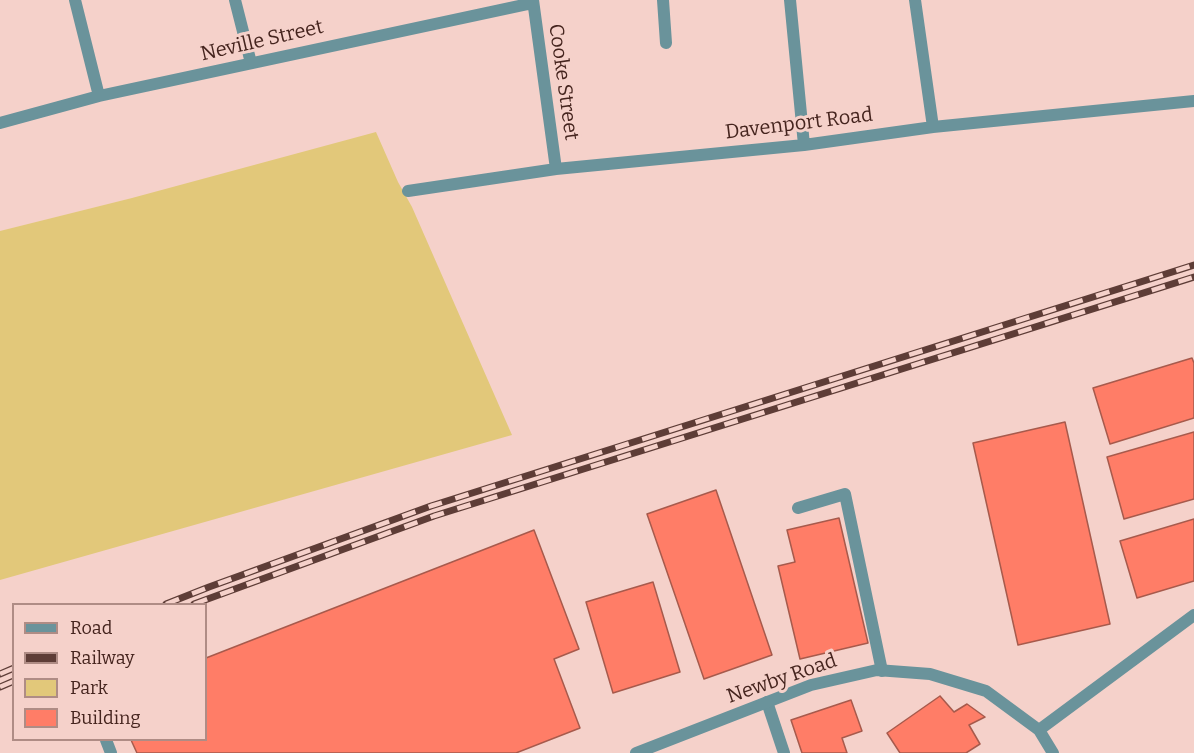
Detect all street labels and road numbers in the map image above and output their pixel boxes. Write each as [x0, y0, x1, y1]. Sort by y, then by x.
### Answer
street label: Neville Street [198, 15, 326, 67]
street label: Cooke Street [543, 22, 583, 142]
street label: Davenport Road [724, 103, 874, 145]
street label: Newby Road [724, 649, 840, 709]

